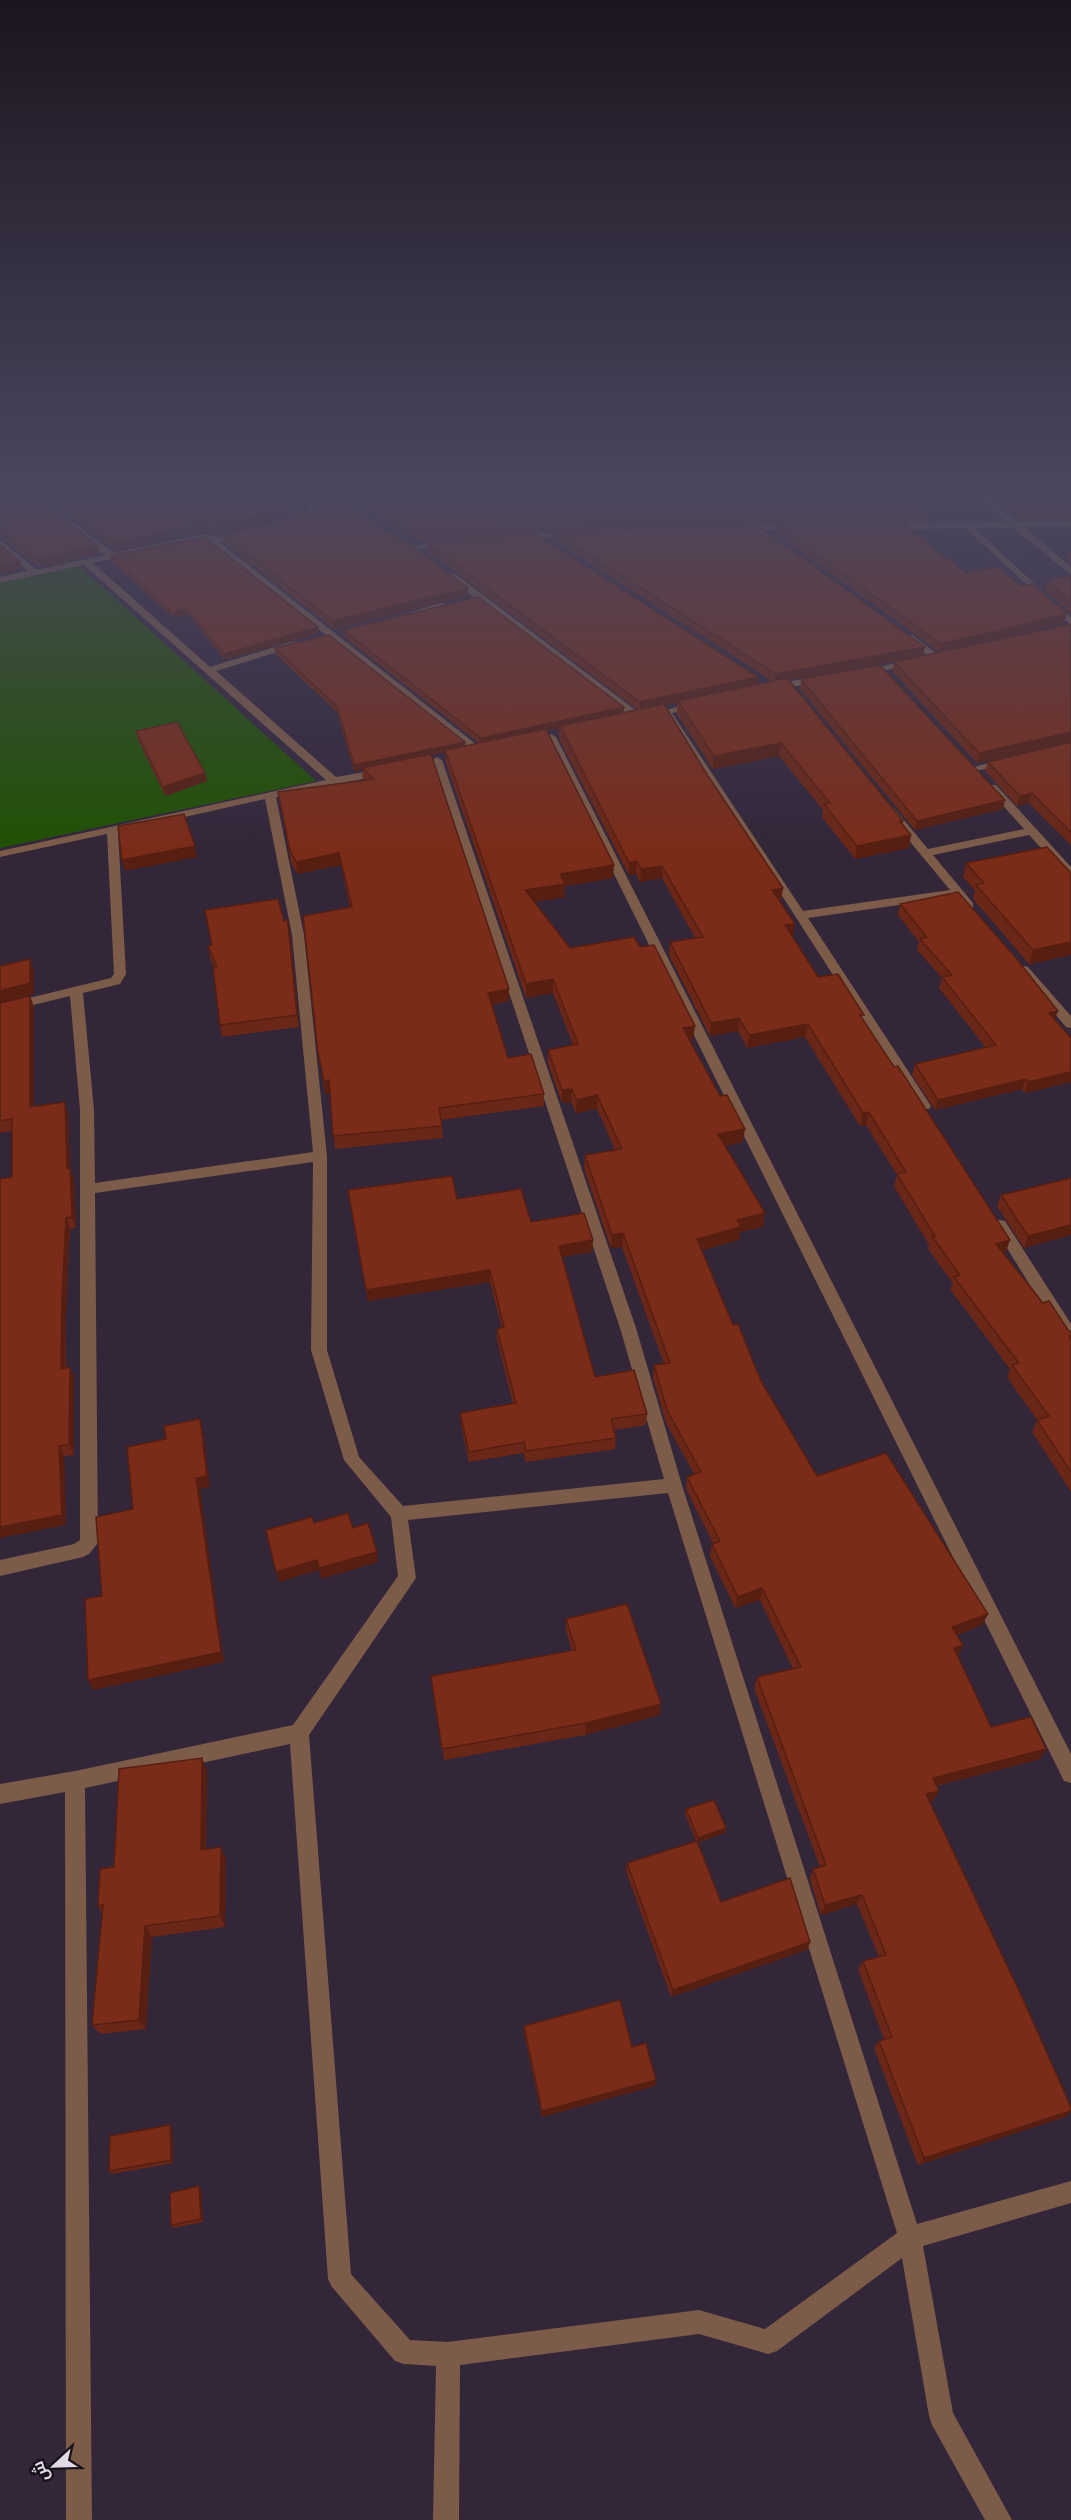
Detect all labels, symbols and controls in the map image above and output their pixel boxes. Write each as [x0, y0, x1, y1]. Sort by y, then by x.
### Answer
north arrow [24, 2436, 84, 2496]
text: ش [28, 2458, 53, 2485]

